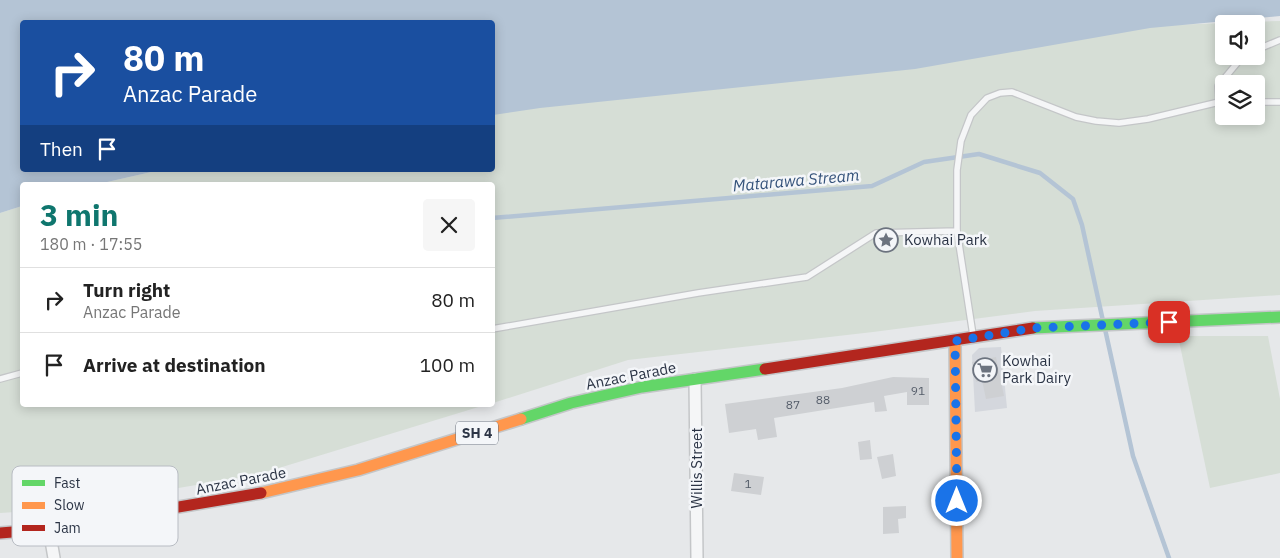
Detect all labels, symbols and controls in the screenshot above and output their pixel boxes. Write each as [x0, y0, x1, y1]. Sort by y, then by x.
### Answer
map controls [1215, 15, 1265, 125]
button: sound [1215, 15, 1265, 65]
text: 80 m [123, 35, 205, 81]
icon: right [40, 40, 105, 105]
button: layers [1215, 75, 1265, 125]
text: Anzac Parade [123, 79, 257, 108]
icon: arrive [93, 135, 121, 163]
text: Then [40, 137, 83, 161]
water label: Matarawa Stream [732, 165, 860, 195]
text: 3 min [40, 195, 118, 234]
button: close [423, 199, 475, 251]
place icon: Kowhai Park [873, 227, 899, 253]
place label: Kowhai Park [904, 230, 987, 249]
text: 180 m · 17:55 [40, 234, 142, 254]
text: Turn right [83, 278, 170, 302]
icon: right [40, 286, 68, 314]
text: 80 m [431, 288, 475, 312]
pin [1148, 301, 1190, 343]
text: Anzac Parade [83, 302, 181, 322]
icon: arrive [1155, 308, 1183, 336]
icon: arrive [40, 351, 68, 379]
place label: Kowhai Park Dairy [1002, 351, 1071, 387]
text: Arrive at destination [83, 353, 266, 377]
text: 100 m [420, 353, 475, 377]
street label: Anzac Parade [584, 357, 678, 394]
supermarket icon: Kowhai Park Dairy [972, 357, 998, 383]
house number: 91 [911, 383, 925, 398]
house number: 88 [816, 392, 830, 407]
house number: 87 [786, 397, 800, 412]
road number: SH 4 [456, 422, 498, 444]
street label: Willis Street [687, 428, 706, 508]
street label: Anzac Parade [194, 462, 288, 499]
legend [12, 466, 178, 546]
text: Fast [54, 474, 80, 492]
position arrow [930, 474, 982, 526]
house number: 1 [744, 476, 752, 491]
text: Slow [54, 496, 85, 514]
text: Jam [54, 519, 81, 537]

